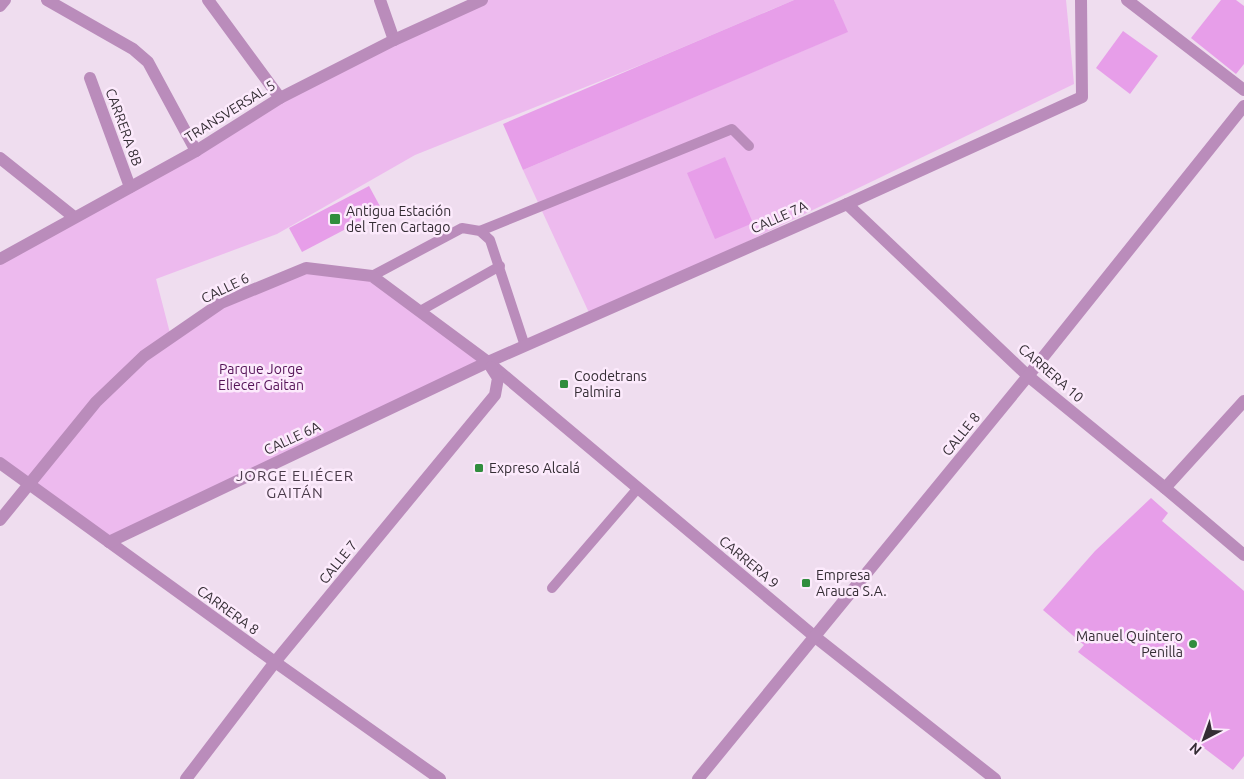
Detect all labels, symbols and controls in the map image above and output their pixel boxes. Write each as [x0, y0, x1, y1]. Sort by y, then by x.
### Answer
street label: TRANSVERSAL 5 [182, 77, 278, 145]
street label: CARRERA 8B [103, 86, 145, 168]
street label: CALLE 7A [748, 197, 810, 237]
place label: Antigua Estación del Tren Cartago [346, 203, 451, 235]
marker: Antigua Estación del Tren Cartago [328, 212, 342, 226]
street label: CALLE 6 [198, 270, 252, 306]
street label: CARRERA 10 [1015, 341, 1087, 406]
park label: Parque Jorge Eliecer Gaitan [218, 361, 304, 393]
place label: Coodetrans Palmira [574, 368, 647, 400]
marker: Coodetrans Palmira [558, 378, 570, 390]
street label: CALLE 8 [939, 409, 983, 459]
street label: CALLE 6A [261, 418, 323, 458]
place label: Expreso Alcalá [489, 460, 580, 476]
marker: Expreso Alcalá [473, 462, 485, 474]
district label: JORGE ELIÉCER GAITÁN [236, 467, 354, 501]
street label: CARRERA 9 [716, 533, 782, 591]
street label: CALLE 7 [316, 537, 360, 587]
place label: Empresa Arauca S.A. [816, 567, 887, 599]
marker: Empresa Arauca S.A. [800, 577, 812, 589]
street label: CARRERA 8 [194, 582, 262, 638]
place label: Manuel Quintero Penilla [1076, 628, 1183, 660]
marker: Manuel Quintero Penilla [1187, 638, 1199, 650]
north arrow [1179, 714, 1229, 764]
text: N [1186, 739, 1205, 758]

